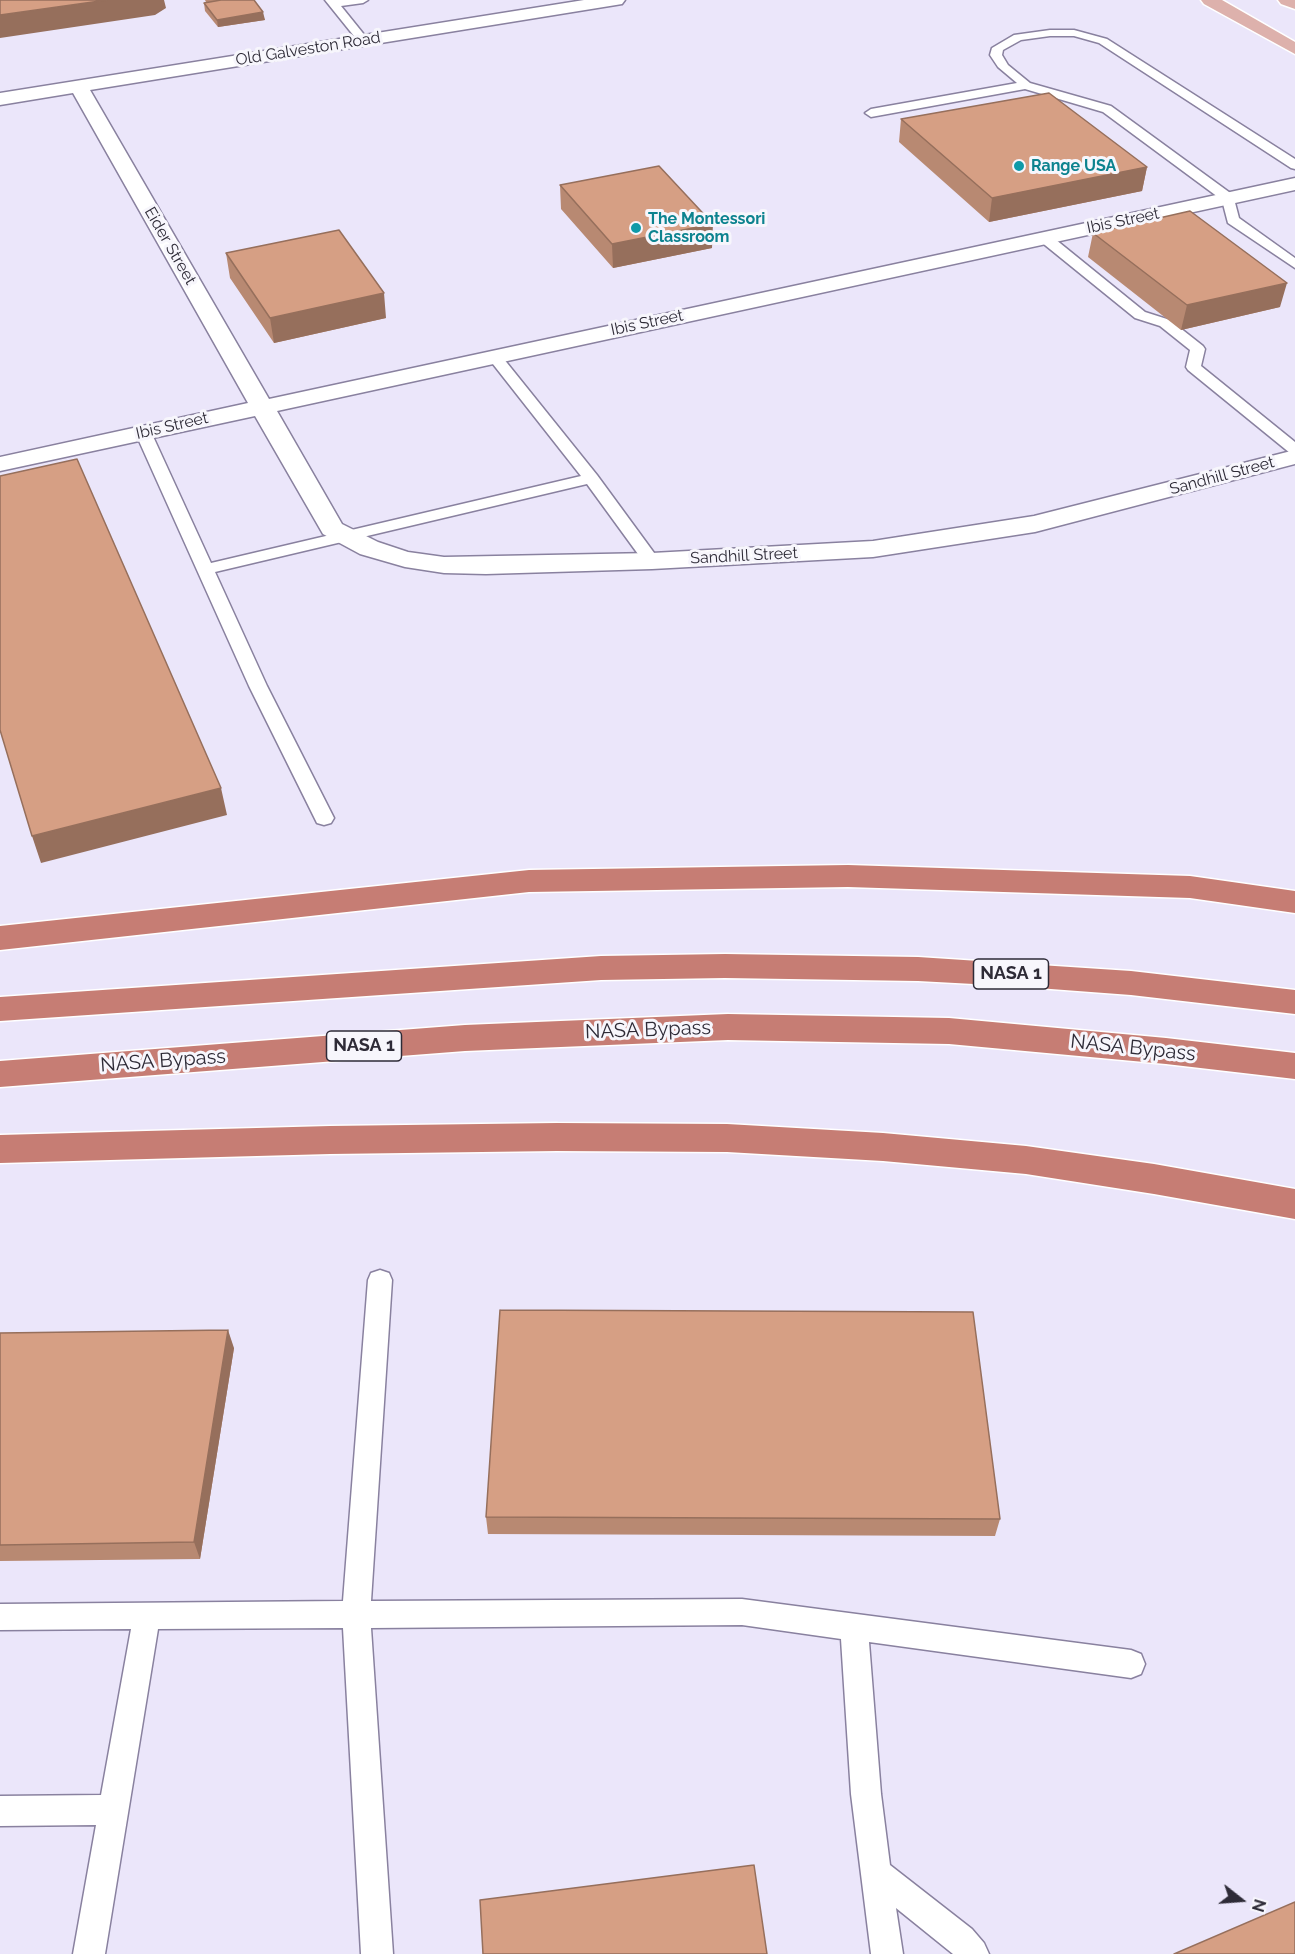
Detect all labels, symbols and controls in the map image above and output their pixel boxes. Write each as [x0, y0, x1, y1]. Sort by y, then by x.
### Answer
street label: Old Galveston Road [234, 28, 382, 70]
place label: Range USA [1031, 156, 1116, 176]
marker: Range USA [1012, 159, 1026, 173]
street label: Eider Street [140, 204, 200, 288]
street label: Ibis Street [1085, 204, 1161, 238]
place label: The Montessori Classroom [648, 209, 765, 247]
marker: The Montessori Classroom [629, 221, 643, 235]
street label: Ibis Street [609, 306, 685, 340]
street label: Ibis Street [134, 408, 210, 444]
street label: Sandhill Street [1168, 453, 1276, 499]
street label: Sandhill Street [690, 544, 798, 568]
road number: NASA 1 [974, 959, 1048, 989]
street label: NASA Bypass [585, 1016, 711, 1044]
street label: NASA Bypass [1069, 1029, 1197, 1067]
road number: NASA 1 [326, 1031, 401, 1061]
street label: NASA Bypass [99, 1045, 227, 1077]
north arrow [1211, 1870, 1271, 1930]
text: N [1248, 1897, 1270, 1914]

